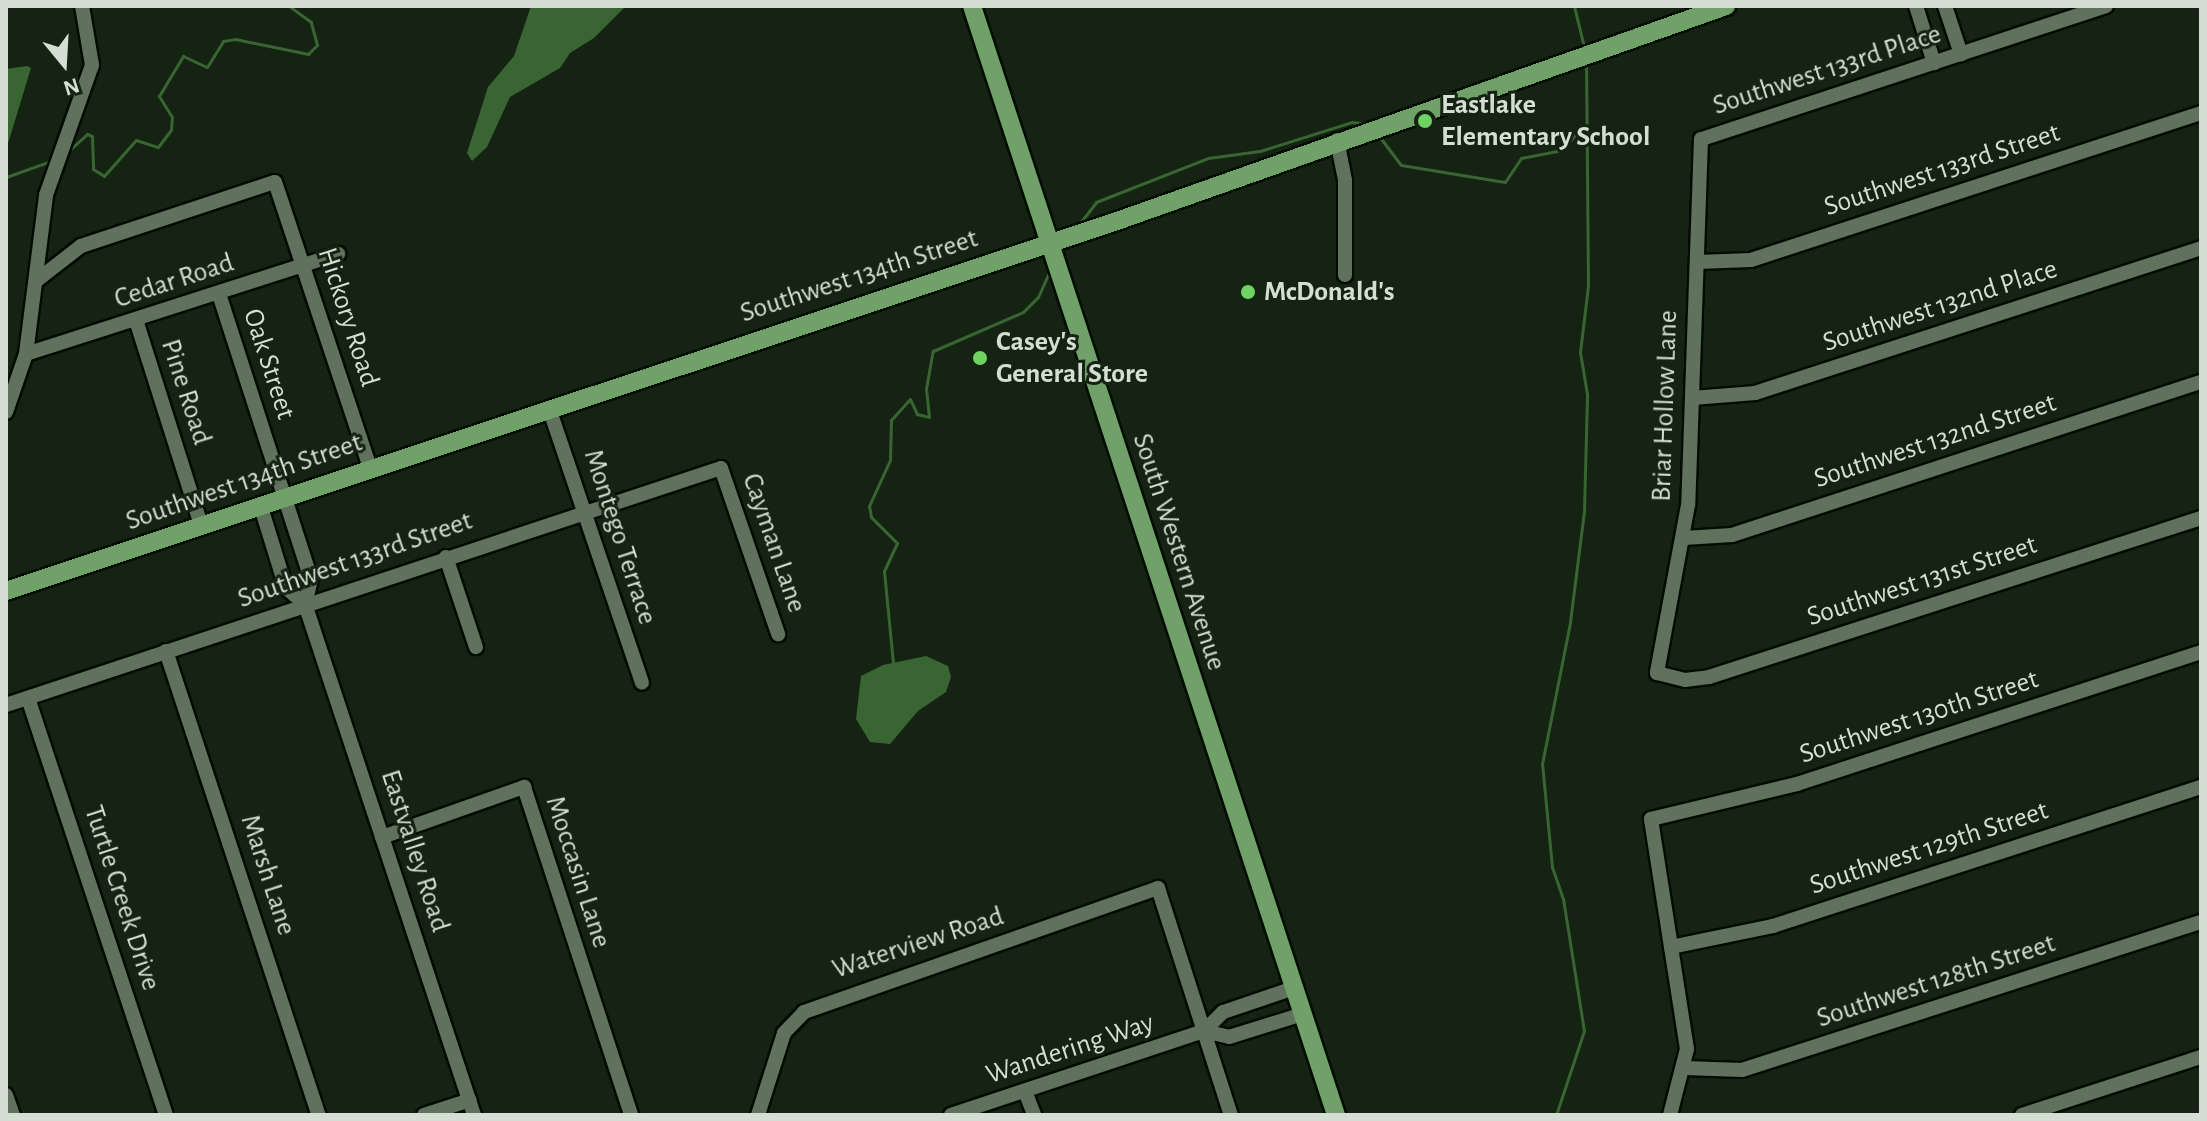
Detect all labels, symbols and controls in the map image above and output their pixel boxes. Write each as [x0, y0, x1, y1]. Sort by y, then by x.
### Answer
street label: Southwest 133rd Place [1709, 17, 1945, 123]
north arrow [24, 24, 104, 104]
text: N [61, 74, 82, 100]
place label: Eastlake Elementary School [1441, 88, 1650, 154]
marker: Eastlake Elementary School [1416, 112, 1434, 130]
street label: Southwest 133rd Street [1820, 116, 2064, 224]
street label: Southwest 134th Street [736, 222, 982, 330]
street label: Hickory Road [310, 243, 386, 391]
street label: Cedar Road [110, 246, 238, 316]
street label: Southwest 132nd Place [1819, 252, 2061, 360]
place label: McDonald's [1264, 275, 1394, 309]
marker: McDonald's [1239, 283, 1257, 301]
street label: Oak Street [235, 305, 303, 423]
street label: Briar Hollow Lane [1645, 310, 1685, 502]
place label: Casey's General Store [996, 325, 1148, 391]
street label: Pine Road [153, 335, 219, 449]
marker: Casey's General Store [971, 349, 989, 367]
street label: Southwest 132nd Street [1810, 386, 2060, 496]
street label: Southwest 134th Street [121, 426, 367, 538]
street label: South Western Avenue [1125, 429, 1233, 675]
street label: Montego Terrace [576, 445, 664, 629]
street label: Cayman Lane [735, 469, 813, 617]
street label: Southwest 133rd Street [233, 504, 477, 616]
street label: Southwest 131st Street [1803, 528, 2041, 634]
street label: Southwest 130th Street [1795, 663, 2043, 771]
street label: Eastvalley Road [373, 766, 457, 936]
street label: Moccasin Lane [538, 792, 618, 952]
street label: Southwest 129th Street [1806, 794, 2052, 902]
street label: Turtle Creek Drive [76, 801, 168, 995]
street label: Marsh Lane [233, 811, 303, 939]
street label: Waterview Road [828, 900, 1008, 986]
street label: Southwest 128th Street [1813, 927, 2059, 1035]
street label: Wandering Way [982, 1006, 1158, 1092]

